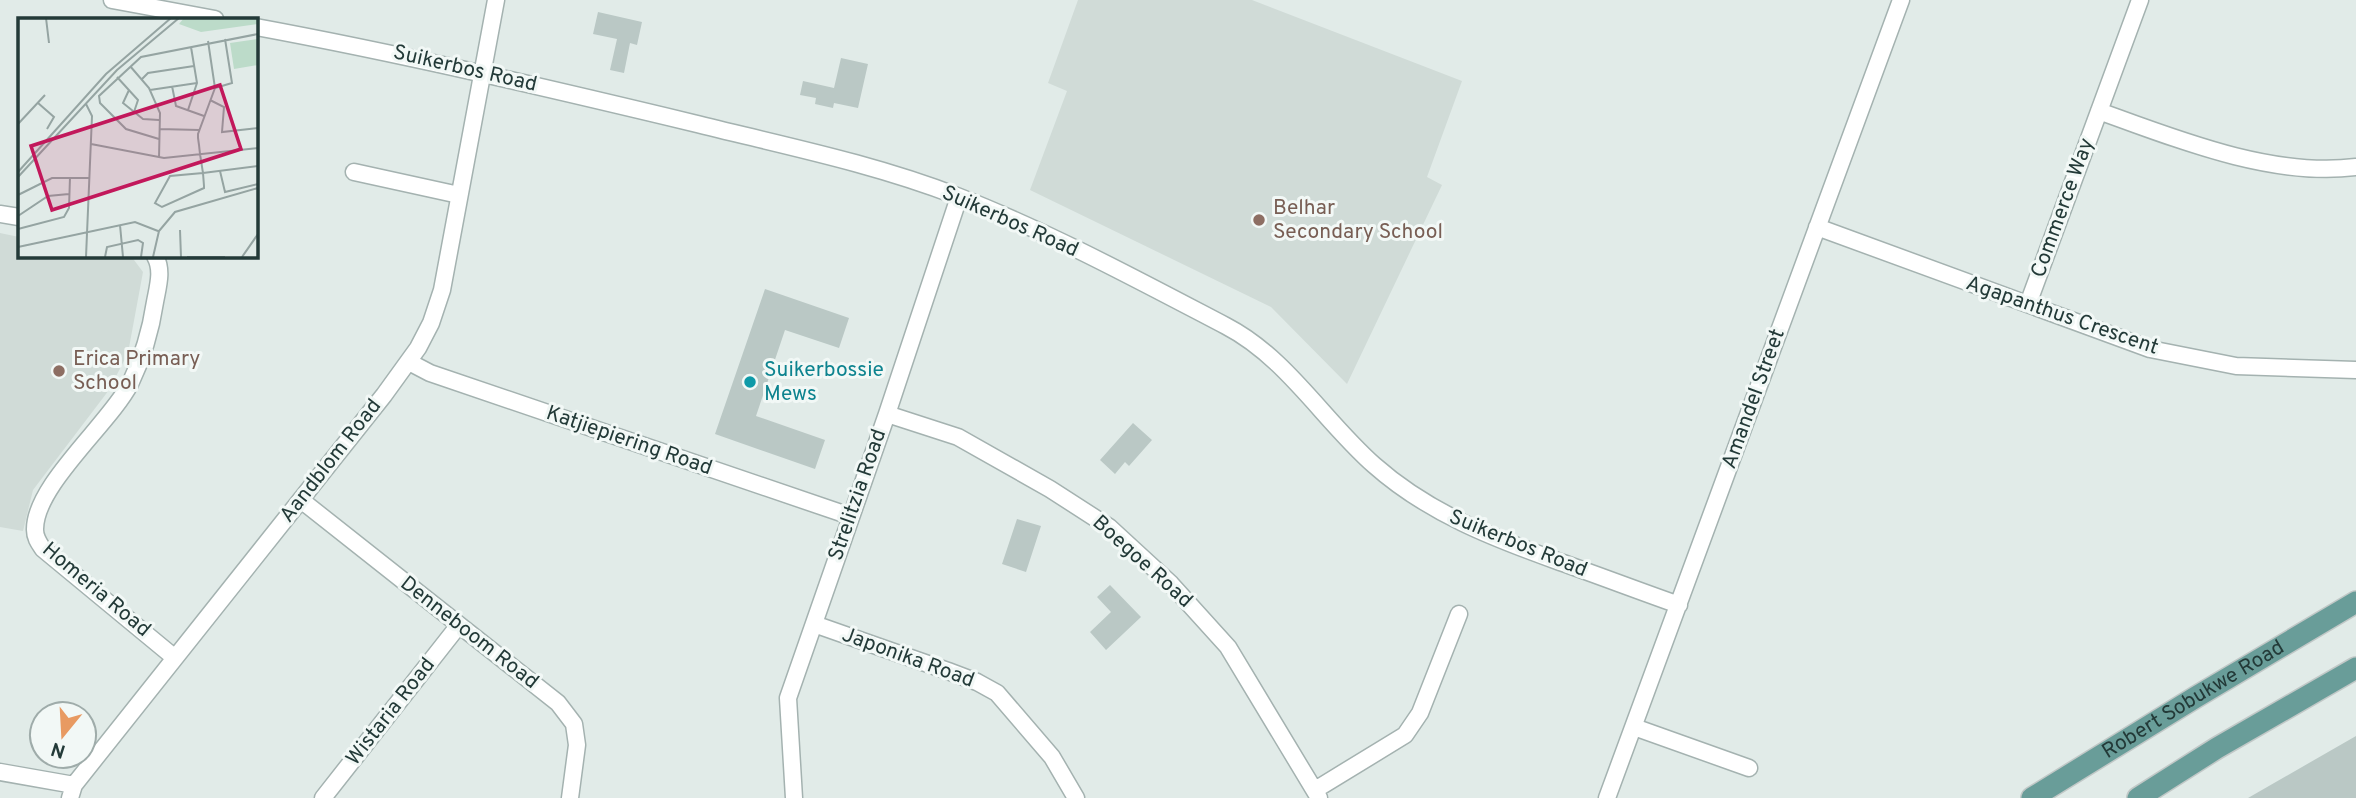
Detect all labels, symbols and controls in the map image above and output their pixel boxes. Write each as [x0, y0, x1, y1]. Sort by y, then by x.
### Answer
inset map [18, 18, 257, 257]
street label: Suikerbos Road [390, 39, 540, 99]
street label: Commerce Way [2025, 135, 2101, 281]
street label: Suikerbos Road [937, 180, 1083, 264]
place label: Belhar Secondary School [1273, 195, 1443, 246]
marker: Belhar Secondary School [1251, 212, 1267, 228]
street label: Agapanthus Crescent [1962, 270, 2162, 362]
street label: Amandel Street [1716, 325, 1792, 473]
place label: Erica Primary School [73, 346, 200, 397]
place label: Suikerbossie Mews [764, 357, 884, 408]
marker: Erica Primary School [51, 363, 67, 379]
marker: Suikerbossie Mews [742, 374, 758, 390]
street label: Aandblom Road [274, 394, 388, 528]
street label: Katjiepiering Road [542, 400, 716, 482]
street label: Strelitzia Road [823, 426, 893, 564]
street label: Suikerbos Road [1445, 504, 1591, 584]
street label: Boegoe Road [1086, 510, 1198, 614]
street label: Homeria Road [36, 537, 156, 643]
street label: Denneboom Road [394, 571, 544, 695]
street label: Japonika Road [838, 622, 978, 694]
street label: Robert Sobukwe Road [2097, 634, 2289, 765]
street label: Wistaria Road [340, 653, 442, 771]
north arrow [28, 700, 98, 770]
text: N [48, 736, 69, 763]

